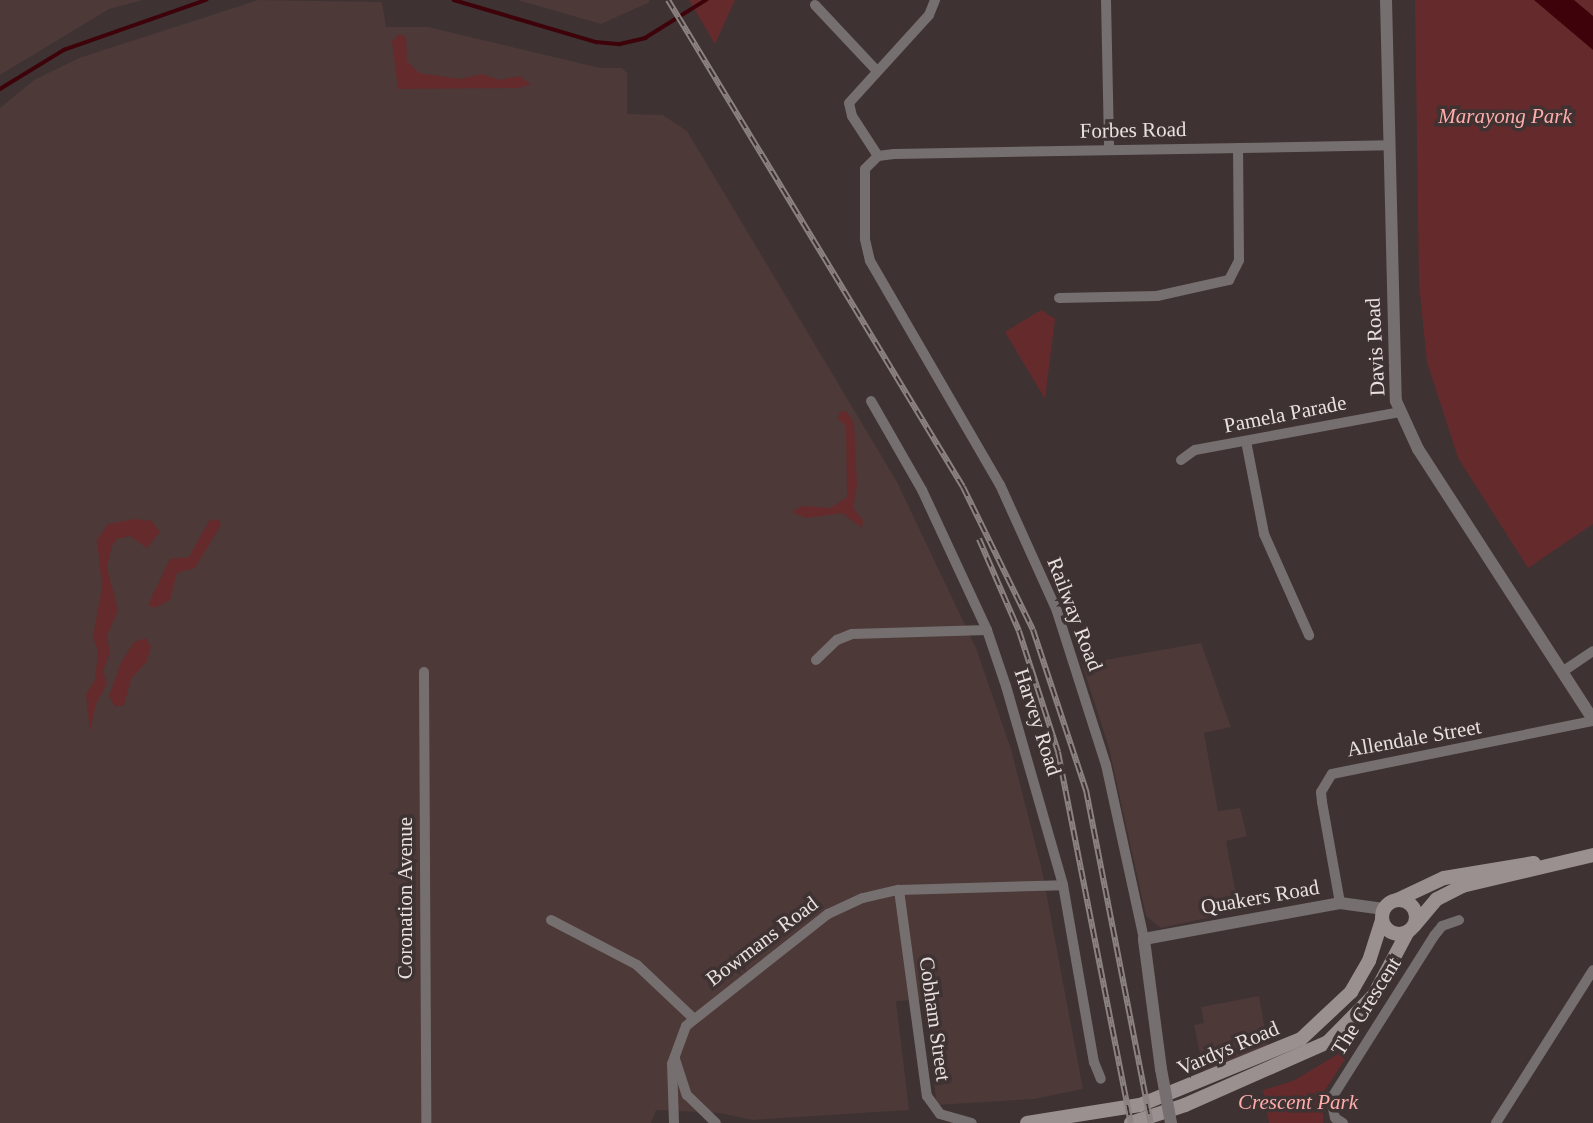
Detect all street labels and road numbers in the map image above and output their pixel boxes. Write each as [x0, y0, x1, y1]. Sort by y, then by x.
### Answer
street label: Forbes Road [1079, 116, 1187, 144]
street label: Davis Road [1360, 297, 1390, 397]
street label: Pamela Parade [1222, 390, 1348, 438]
street label: Railway Road [1042, 554, 1108, 674]
street label: Harvey Road [1009, 665, 1067, 779]
street label: Allendale Street [1345, 714, 1483, 762]
street label: Coronation Avenue [392, 816, 418, 980]
street label: Quakers Road [1199, 874, 1321, 920]
street label: Bowmans Road [701, 891, 823, 991]
street label: The Crescent [1326, 952, 1406, 1060]
street label: Cobham Street [914, 955, 956, 1083]
street label: Vardys Road [1173, 1015, 1283, 1081]

